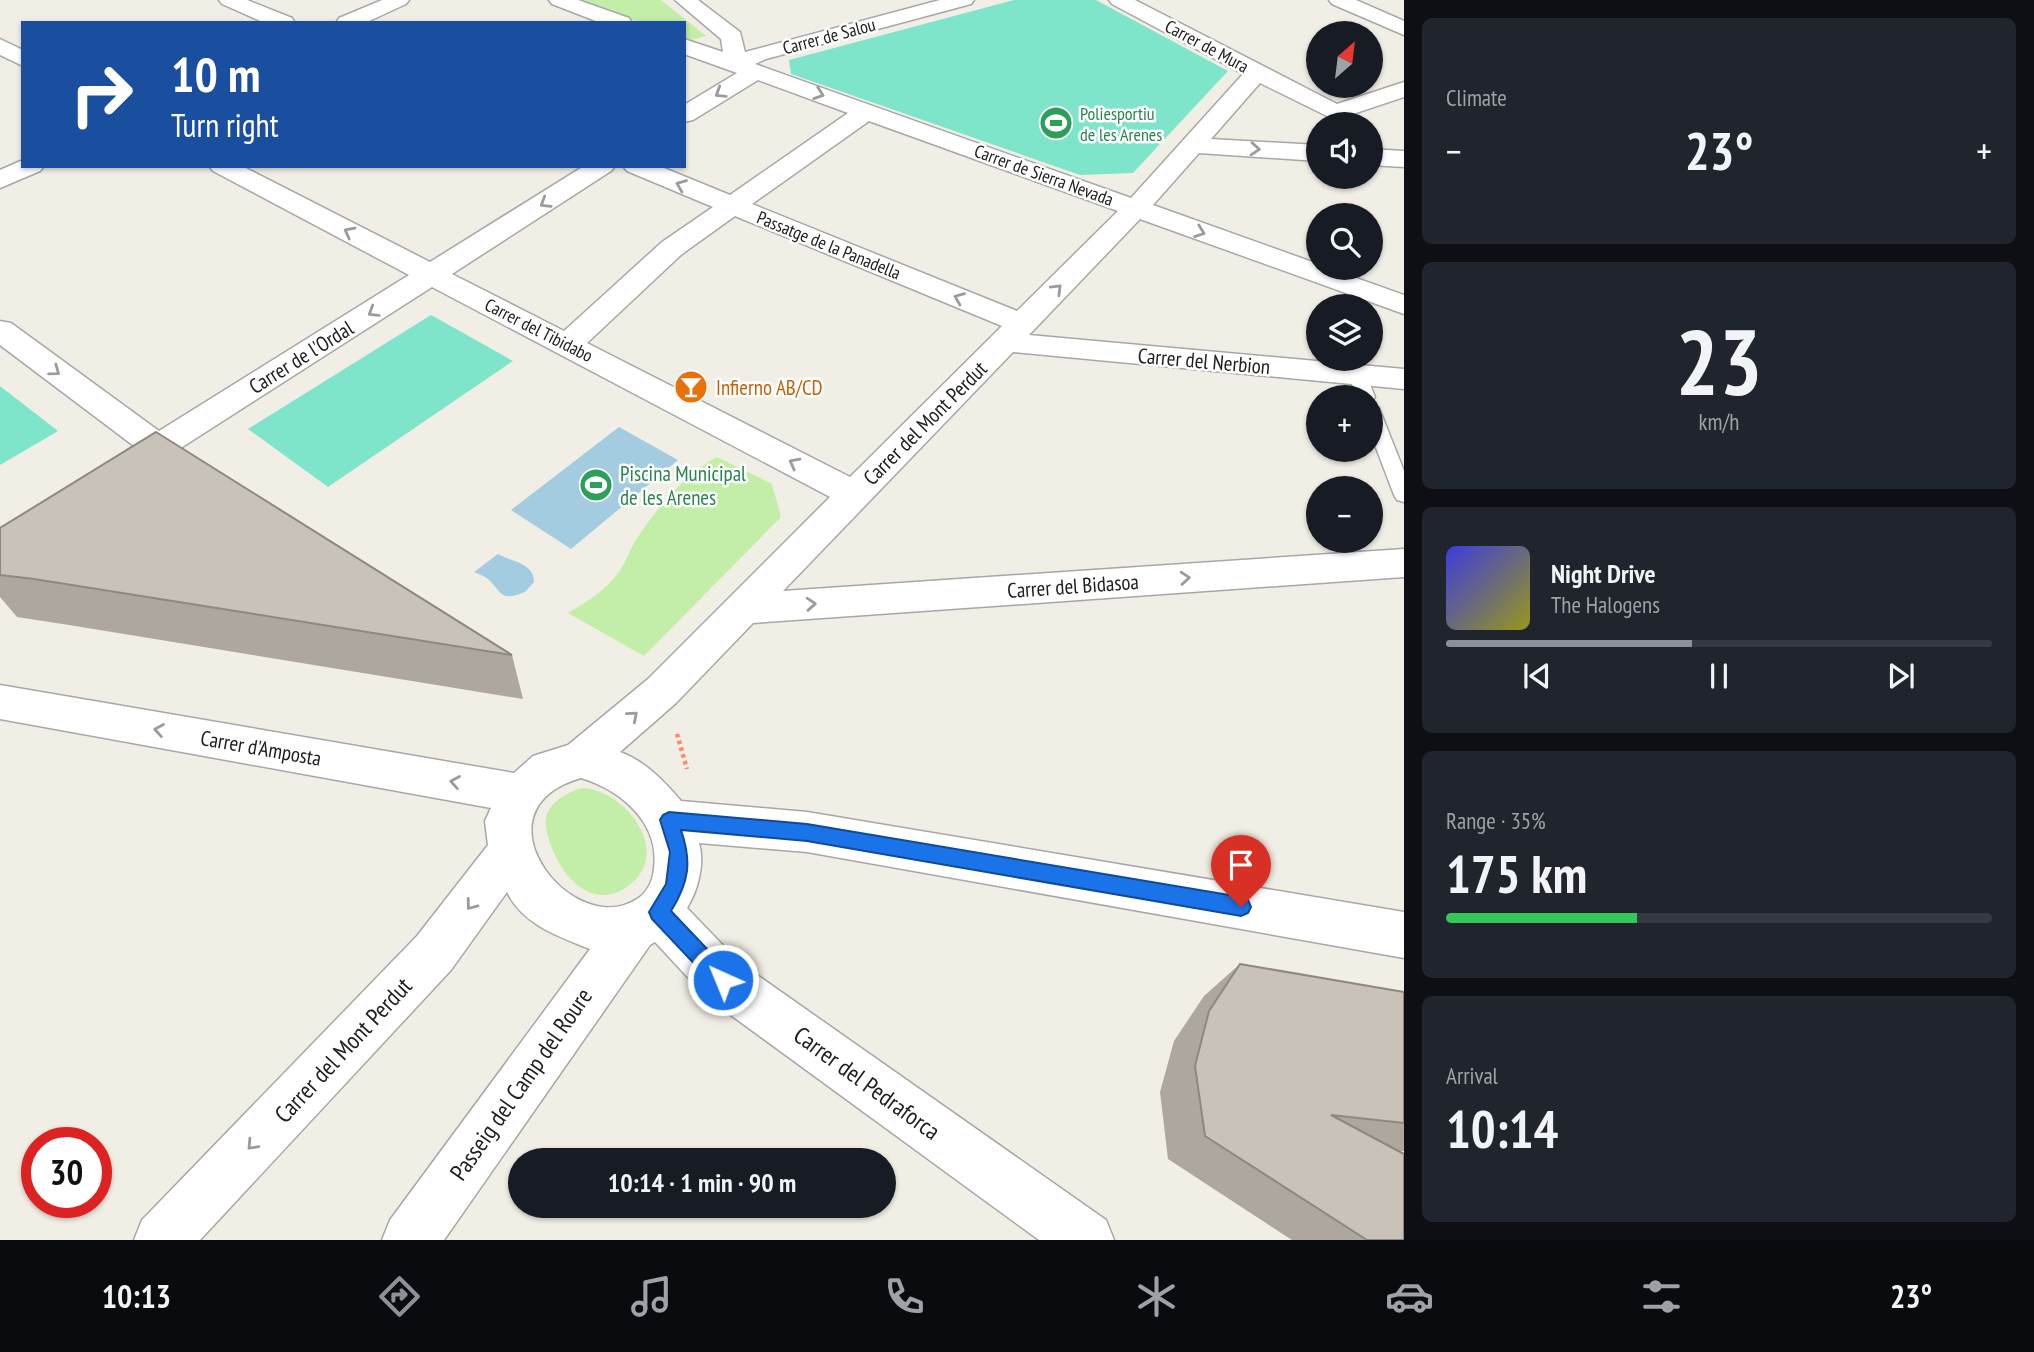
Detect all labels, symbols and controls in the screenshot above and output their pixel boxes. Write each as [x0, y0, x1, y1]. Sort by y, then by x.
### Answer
street label: Carrer de Salou [780, 13, 878, 59]
street label: Carrer de Mura [1161, 14, 1253, 78]
north arrow [1306, 21, 1382, 98]
map controls [1306, 21, 1383, 553]
text: 10 m [171, 42, 260, 106]
icon: right [56, 49, 147, 140]
text: Climate [1446, 83, 1507, 112]
one-way arrow [714, 85, 727, 98]
one-way arrow [813, 86, 825, 100]
place label: Poliesportiu de les Arenes [1080, 102, 1162, 146]
text: Turn right [171, 104, 279, 146]
sports icon: Poliesportiu de les Arenes [1037, 104, 1075, 142]
button: sound [1306, 112, 1383, 189]
text: 23° [1685, 117, 1753, 184]
text: − [1446, 126, 1462, 175]
text: + [1976, 126, 1992, 175]
street label: Carrer de Sierra Nevada [971, 139, 1117, 211]
one-way arrow [1250, 141, 1261, 156]
one-way arrow [675, 179, 687, 193]
one-way arrow [540, 194, 553, 207]
button: search [1306, 203, 1383, 280]
street label: Passatge de la Panadella [754, 206, 904, 284]
one-way arrow [1194, 224, 1206, 238]
one-way arrow [344, 227, 356, 241]
one-way arrow [1049, 284, 1062, 297]
one-way arrow [954, 292, 967, 306]
street label: Carrer del Tibidabo [481, 293, 597, 367]
button: layers [1306, 294, 1383, 371]
text: 23 [1676, 302, 1763, 420]
one-way arrow [368, 303, 381, 316]
street label: Carrer de l'Ordal [244, 314, 358, 400]
street label: Carrer del Nerbion [1137, 342, 1271, 380]
street label: Carrer del Mont Perdut [857, 355, 993, 491]
one-way arrow [47, 362, 60, 375]
bar icon: Infierno AB/CD [672, 368, 710, 406]
place label: Infierno AB/CD [716, 374, 823, 401]
button: + [1306, 385, 1383, 462]
text: km/h [1699, 407, 1739, 436]
one-way arrow [789, 458, 801, 472]
place label: Piscina Municipal de les Arenes [620, 460, 746, 511]
sports icon: Piscina Municipal de les Arenes [577, 466, 615, 504]
button: − [1306, 476, 1383, 553]
text: Night Drive [1551, 557, 1656, 590]
street label: Carrer del Bidasoa [1006, 568, 1140, 604]
one-way arrow [1179, 571, 1190, 586]
text: The Halogens [1551, 590, 1660, 619]
one-way arrow [806, 597, 817, 612]
icon: previous [1518, 657, 1556, 695]
icon: pause [1700, 657, 1738, 695]
icon: next [1882, 657, 1920, 695]
one-way arrow [625, 712, 638, 724]
one-way arrow [153, 723, 164, 738]
street label: Carrer d'Amposta [199, 724, 323, 772]
one-way arrow [449, 775, 461, 790]
text: Range · 35% [1446, 806, 1546, 835]
pin [1211, 835, 1271, 907]
text: 175 km [1446, 840, 1587, 907]
icon: arrive [1222, 846, 1260, 884]
one-way arrow [466, 897, 479, 909]
position arrow [686, 943, 760, 1017]
street label: Carrer del Mont Perdut [268, 970, 419, 1129]
street label: Passeig del Camp del Roure [443, 982, 599, 1186]
street label: Carrer del Pedraforca [788, 1019, 946, 1147]
text: Arrival [1446, 1061, 1498, 1090]
text: 10:14 [1446, 1095, 1558, 1162]
speed limit sign: 30 [21, 1127, 112, 1218]
one-way arrow [248, 1137, 261, 1150]
text: 10:14 · 1 min · 90 m [608, 1166, 796, 1199]
icon: directions [375, 1272, 424, 1321]
icon: music [627, 1272, 676, 1321]
icon: phone [880, 1272, 929, 1321]
icon: climate [1132, 1272, 1181, 1321]
icon: car [1385, 1272, 1434, 1321]
icon: filters [1637, 1272, 1686, 1321]
text: 10:13 [102, 1275, 171, 1317]
text: 23° [1890, 1275, 1932, 1317]

